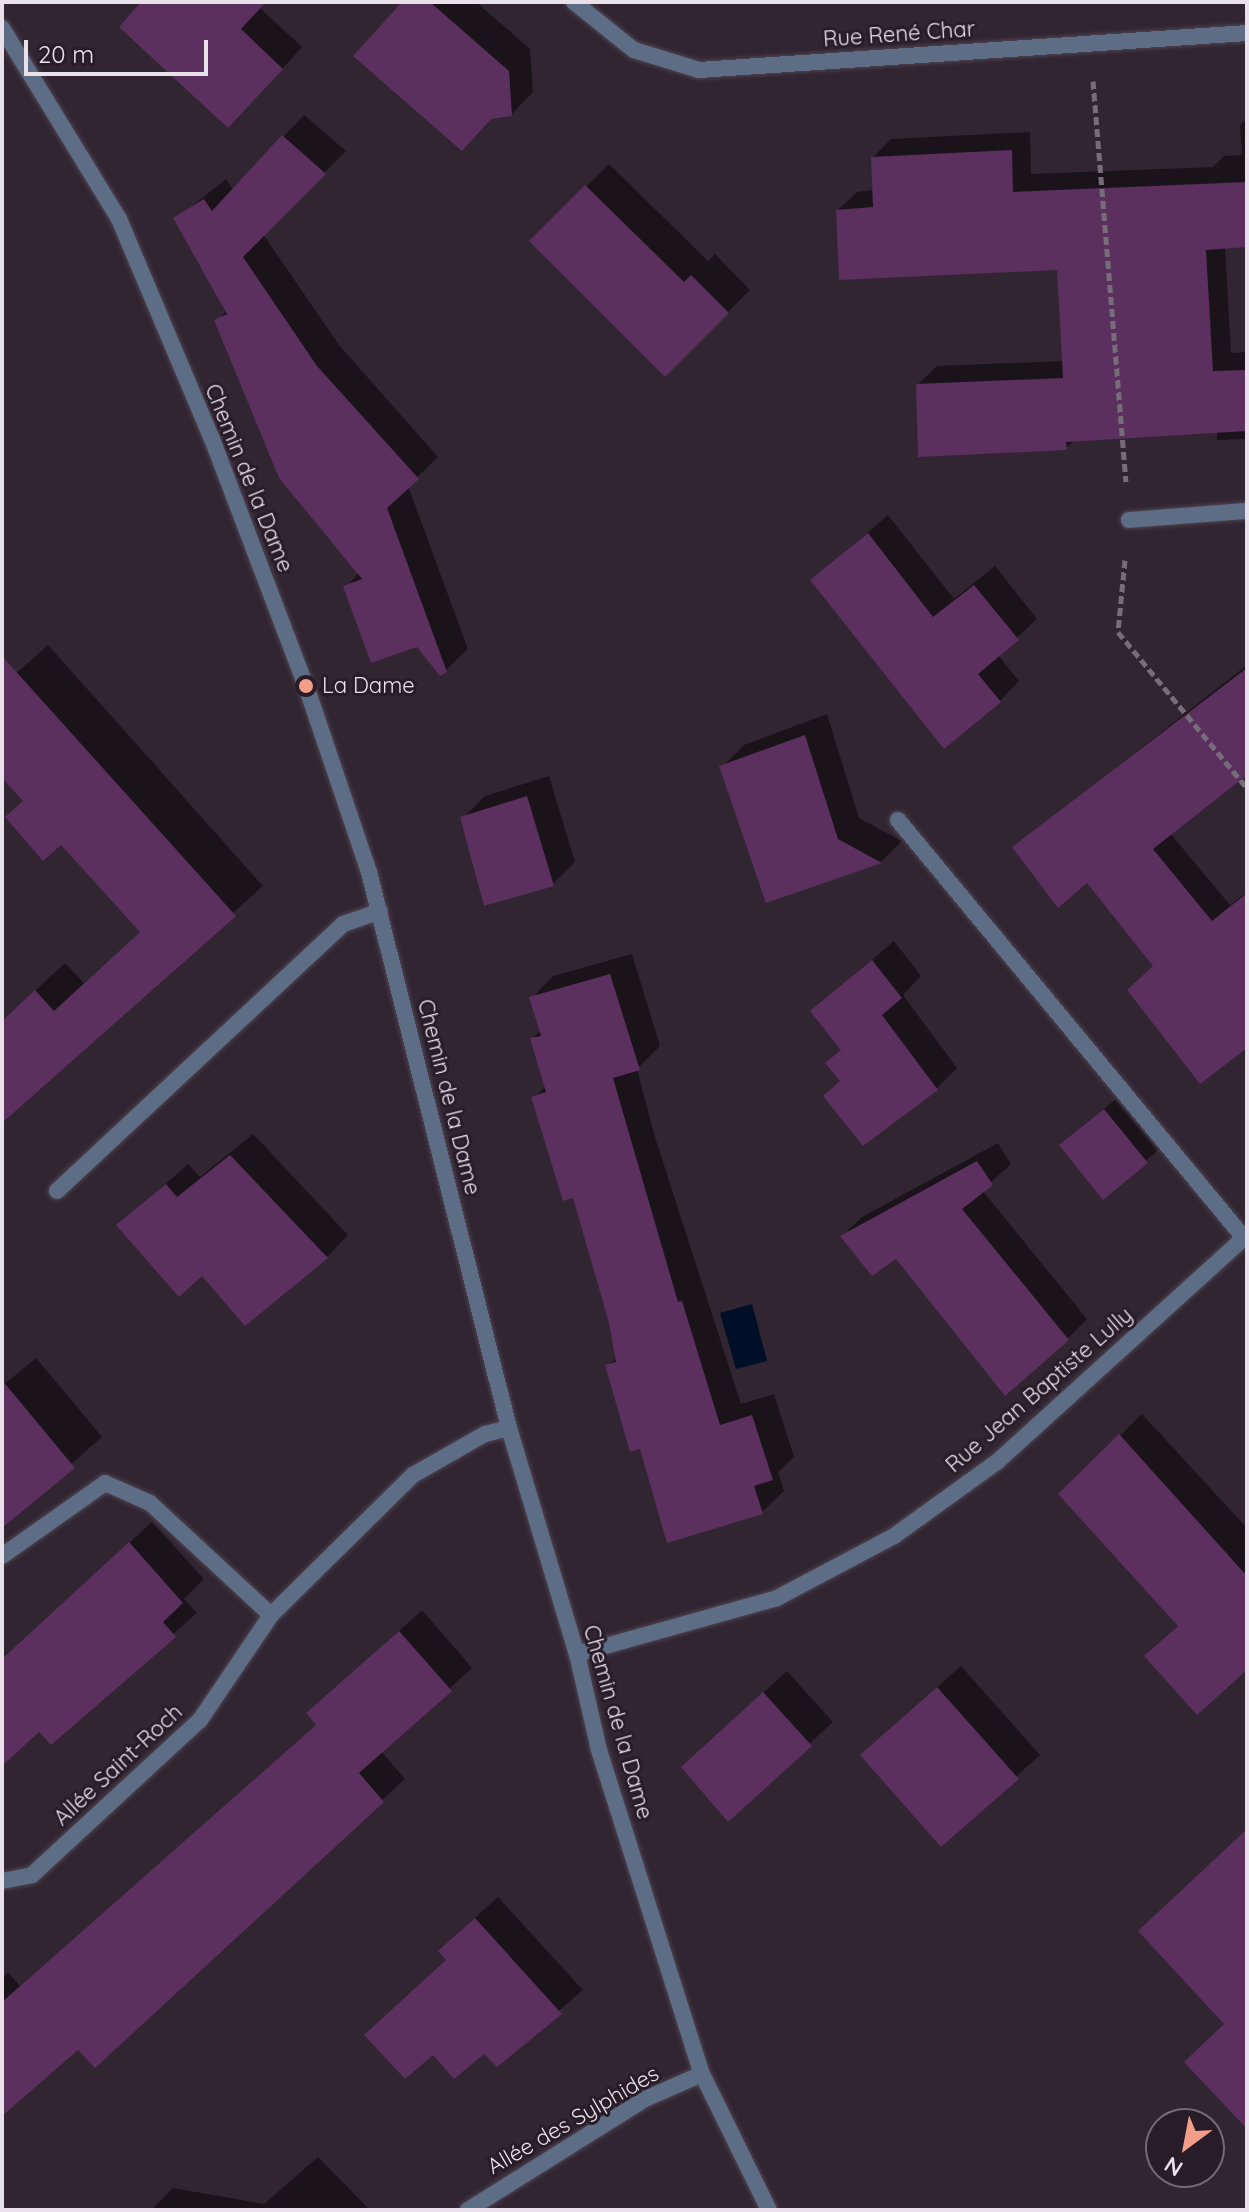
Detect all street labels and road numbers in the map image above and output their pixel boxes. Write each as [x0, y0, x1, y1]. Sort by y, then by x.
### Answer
street label: Rue René Char [822, 16, 976, 52]
street label: Chemin de la Dame [199, 380, 299, 576]
street label: Chemin de la Dame [412, 996, 486, 1198]
street label: Rue Jean Baptiste Lully [940, 1302, 1138, 1478]
street label: Chemin de la Dame [578, 1622, 658, 1822]
street label: Allée Saint-Roch [48, 1699, 188, 1831]
street label: Allée des Sylphides [483, 2060, 663, 2180]

